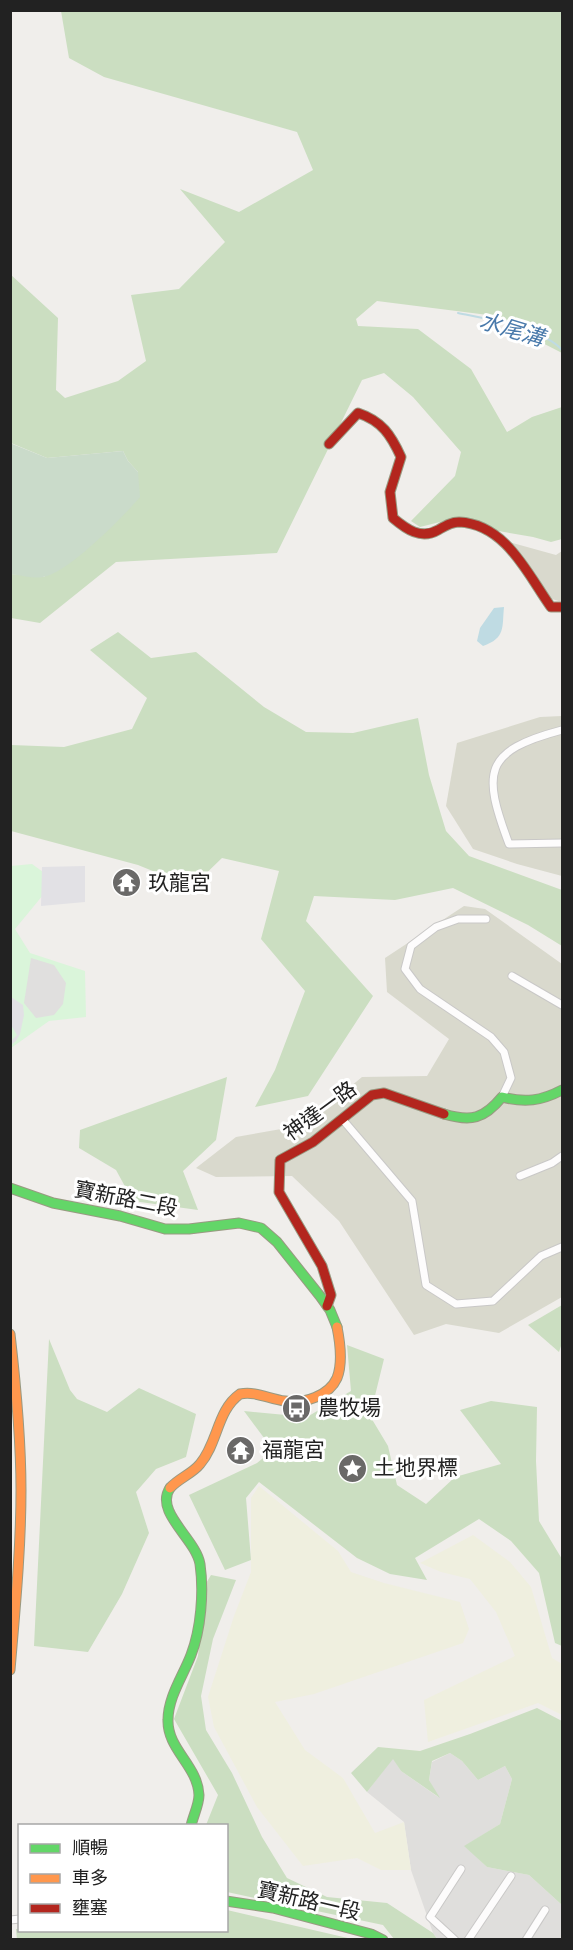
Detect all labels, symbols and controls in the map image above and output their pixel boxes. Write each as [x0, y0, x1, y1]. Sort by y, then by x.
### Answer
water label: 水尾溝 [476, 306, 551, 353]
temple icon: 玖龍宮 [111, 867, 143, 899]
place label: 玖龍宮 [148, 869, 211, 895]
street label: 神達一路 [278, 1075, 361, 1145]
street label: 寶新路二段 [72, 1175, 180, 1221]
bus stop icon: 農牧場 [281, 1392, 313, 1424]
place label: 農牧場 [318, 1394, 381, 1420]
temple icon: 福龍宮 [225, 1434, 257, 1466]
place label: 福龍宮 [262, 1436, 325, 1462]
place icon: 土地界標 [337, 1452, 369, 1484]
place label: 土地界標 [374, 1454, 458, 1480]
legend [18, 1824, 228, 1932]
text: 順暢 [72, 1836, 108, 1859]
text: 車多 [72, 1866, 108, 1889]
street label: 寶新路一段 [255, 1876, 363, 1925]
text: 壅塞 [72, 1896, 108, 1919]

